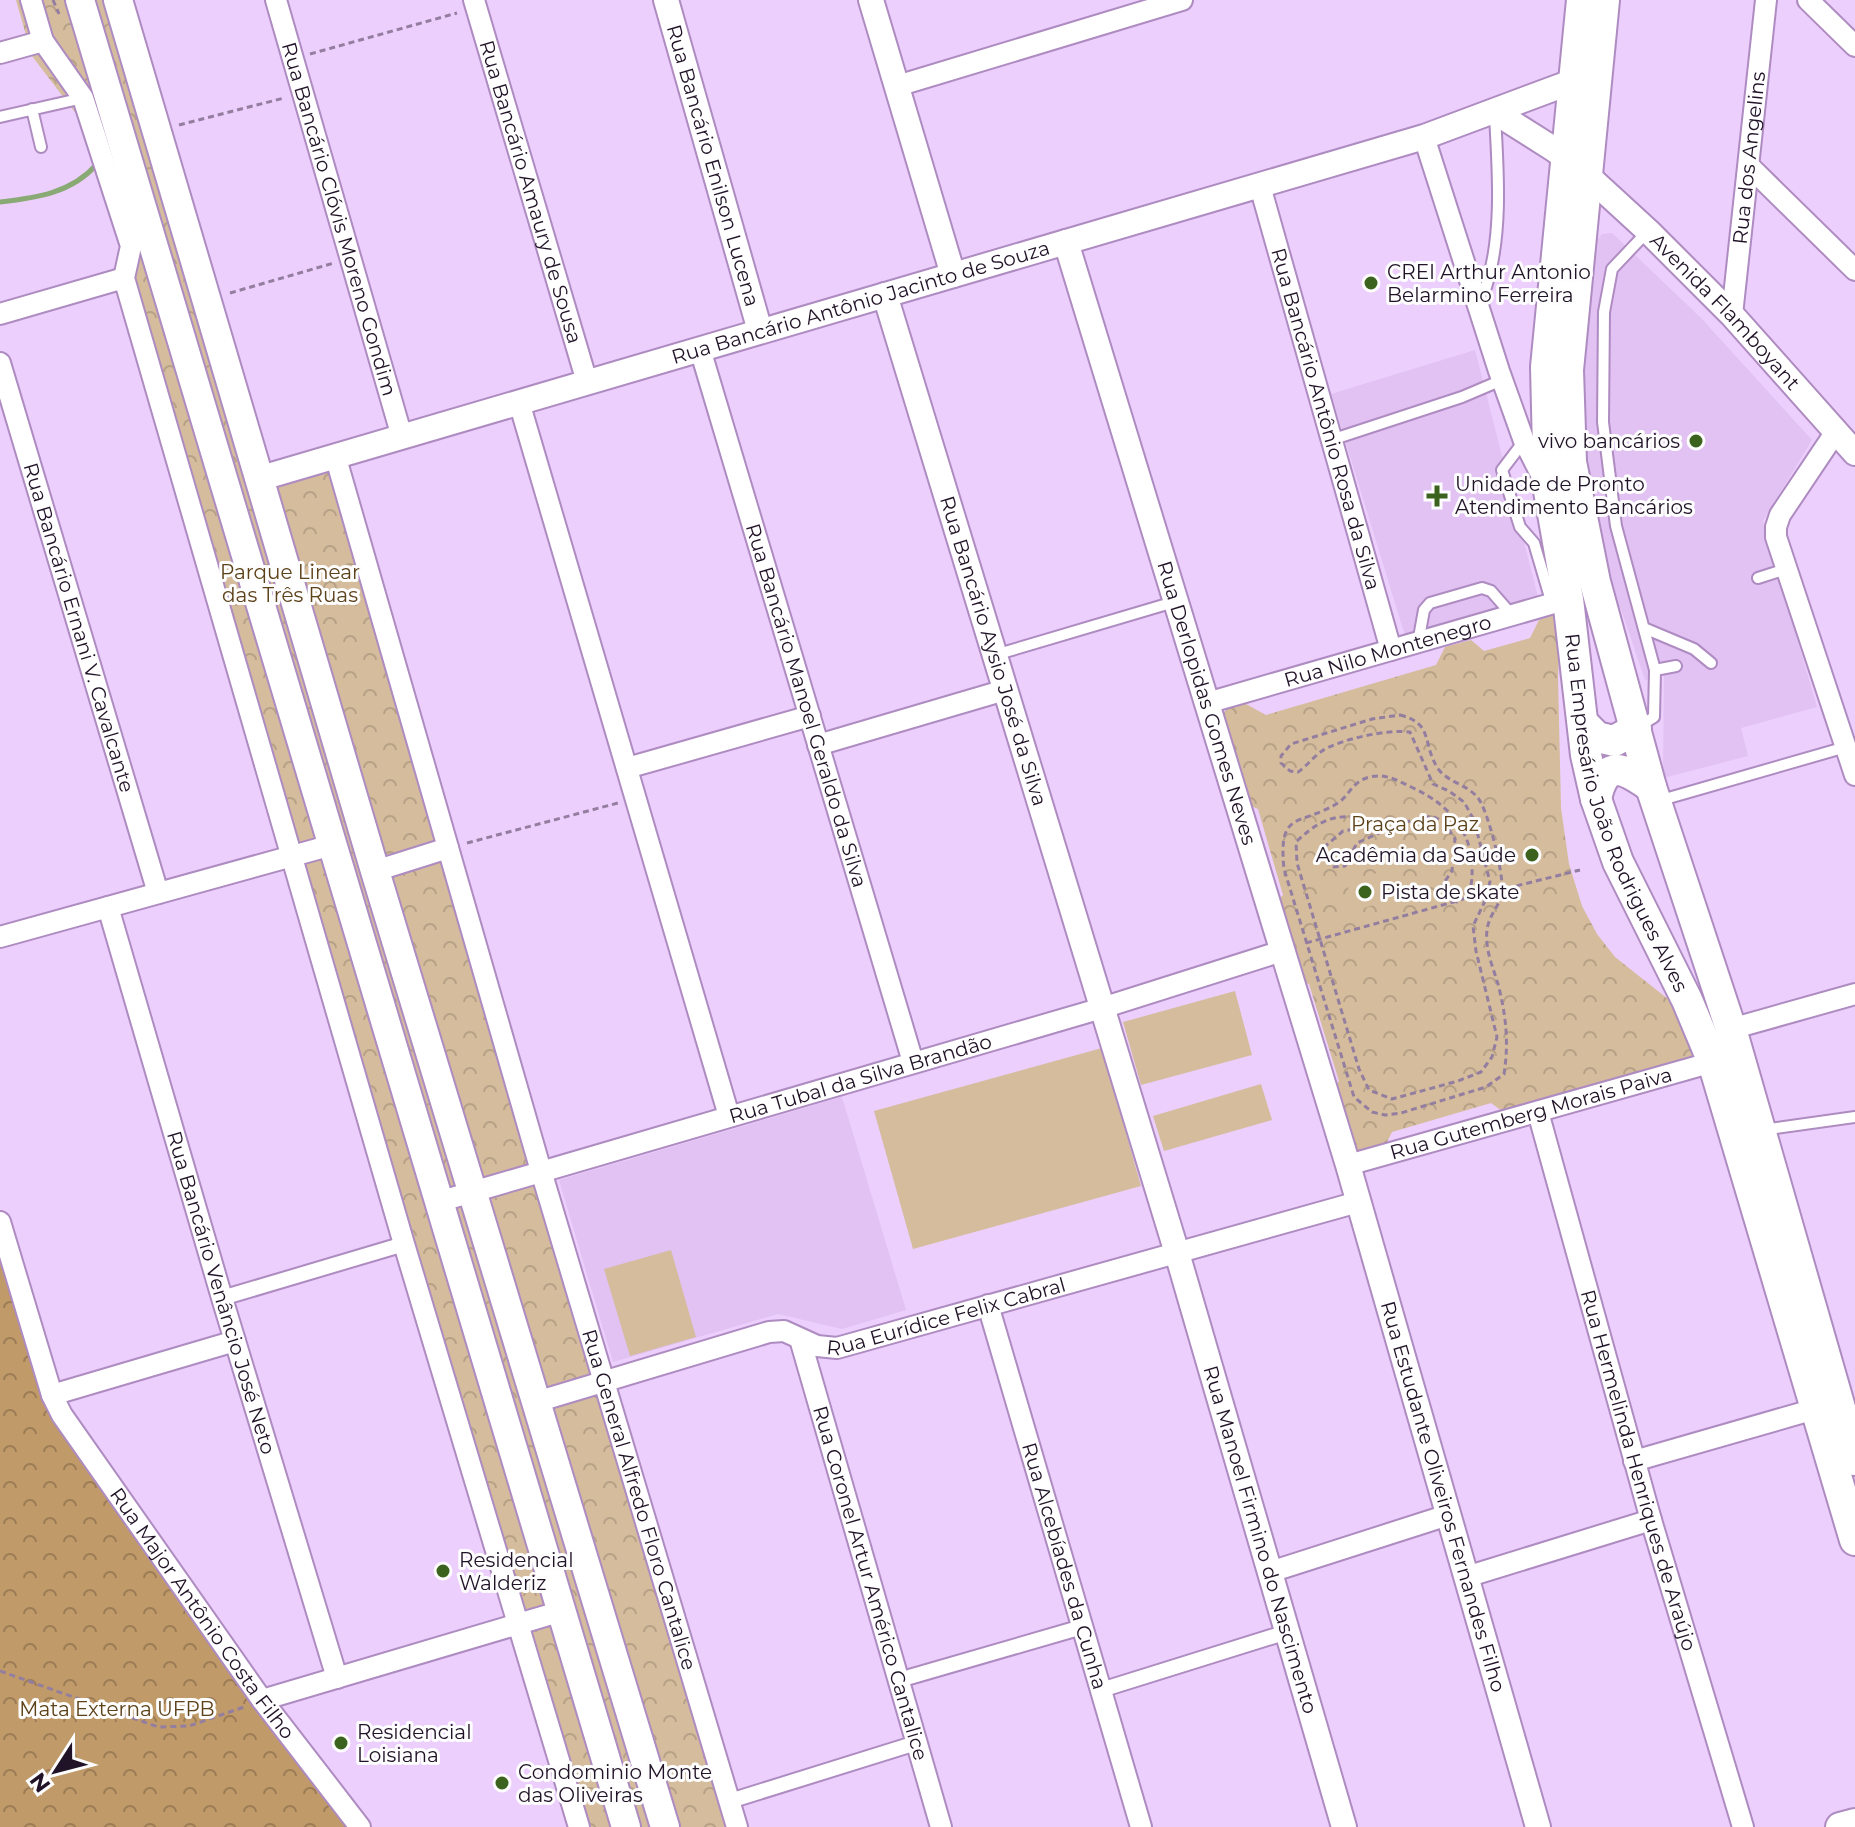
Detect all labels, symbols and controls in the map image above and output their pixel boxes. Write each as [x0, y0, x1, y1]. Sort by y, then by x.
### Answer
street label: Rua Bancário Enilson Lucena [662, 22, 764, 309]
street label: Rua Bancário Amaury de Sousa [475, 37, 587, 346]
street label: Rua Bancário Clóvis Moreno Gondim [277, 39, 402, 399]
street label: Rua dos Angelins [1728, 70, 1770, 246]
street label: Avenida Flamboyant [1645, 228, 1805, 395]
street label: Rua Bancário Antônio Jacinto de Souza [669, 235, 1053, 369]
street label: Rua Bancário Antônio Rosa da Silva [1266, 245, 1385, 593]
place label: CREI Arthur Antonio Belarmino Ferreira [1387, 260, 1591, 307]
marker: CREI Arthur Antonio Belarmino Ferreira [1362, 274, 1380, 292]
place label: vivo bancários [1538, 429, 1680, 453]
marker: vivo bancários [1687, 432, 1705, 450]
street label: Rua Bancário Ernani V. Cavalcante [18, 460, 139, 795]
place label: Unidade de Pronto Atendimento Bancários [1455, 472, 1693, 519]
marker: Unidade de Pronto Atendimento Bancários [1426, 485, 1448, 507]
street label: Rua Bancário Aysio José da Silva [935, 493, 1052, 809]
street label: Rua Bancário Manoel Geraldo da Silva [741, 521, 872, 890]
street label: Rua Derlopidas Gomes Neves [1152, 558, 1262, 848]
park label: Parque Linear das Três Ruas [220, 560, 360, 607]
street label: Rua Nilo Montenegro [1281, 610, 1494, 692]
street label: Rua Empresário João Rodrigues Alves [1560, 632, 1693, 996]
park label: Praça da Paz [1351, 812, 1479, 836]
place label: Acadêmia da Saúde [1316, 843, 1516, 867]
marker: Acadêmia da Saúde [1523, 846, 1541, 864]
place label: Pista de skate [1381, 880, 1519, 904]
marker: Pista de skate [1356, 883, 1374, 901]
street label: Rua Tubal da Silva Brandão [726, 1029, 994, 1128]
street label: Rua Gutemberg Morais Paiva [1387, 1062, 1675, 1165]
street label: Rua Bancário Venâncio José Neto [162, 1128, 281, 1457]
street label: Rua Eurídice Felix Cabral [826, 1273, 1068, 1360]
street label: Rua Hermelinda Henriques de Araújo [1576, 1287, 1702, 1654]
street label: Rua Estudante Oliveiros Fernandes Filho [1376, 1298, 1511, 1695]
street label: Rua General Alfredo Floro Cantalice [577, 1326, 701, 1673]
street label: Rua Manoel Firmino do Nascimento [1198, 1363, 1322, 1716]
street label: Rua Coronel Artur Américo Cantalice [808, 1403, 933, 1763]
street label: Rua Alcebíades da Cunha [1017, 1440, 1112, 1692]
street label: Rua Major Antônio Costa Filho [105, 1483, 300, 1744]
place label: Residencial Walderiz [459, 1548, 574, 1595]
marker: Residencial Walderiz [434, 1562, 452, 1580]
park label: Mata Externa UFPB [19, 1697, 215, 1721]
place label: Residencial Loisiana [357, 1720, 472, 1767]
north arrow [16, 1731, 96, 1811]
marker: Residencial Loisiana [332, 1734, 350, 1752]
place label: Condominio Monte das Oliveiras [518, 1760, 712, 1807]
text: N [24, 1767, 56, 1798]
marker: Condominio Monte das Oliveiras [493, 1774, 511, 1792]

